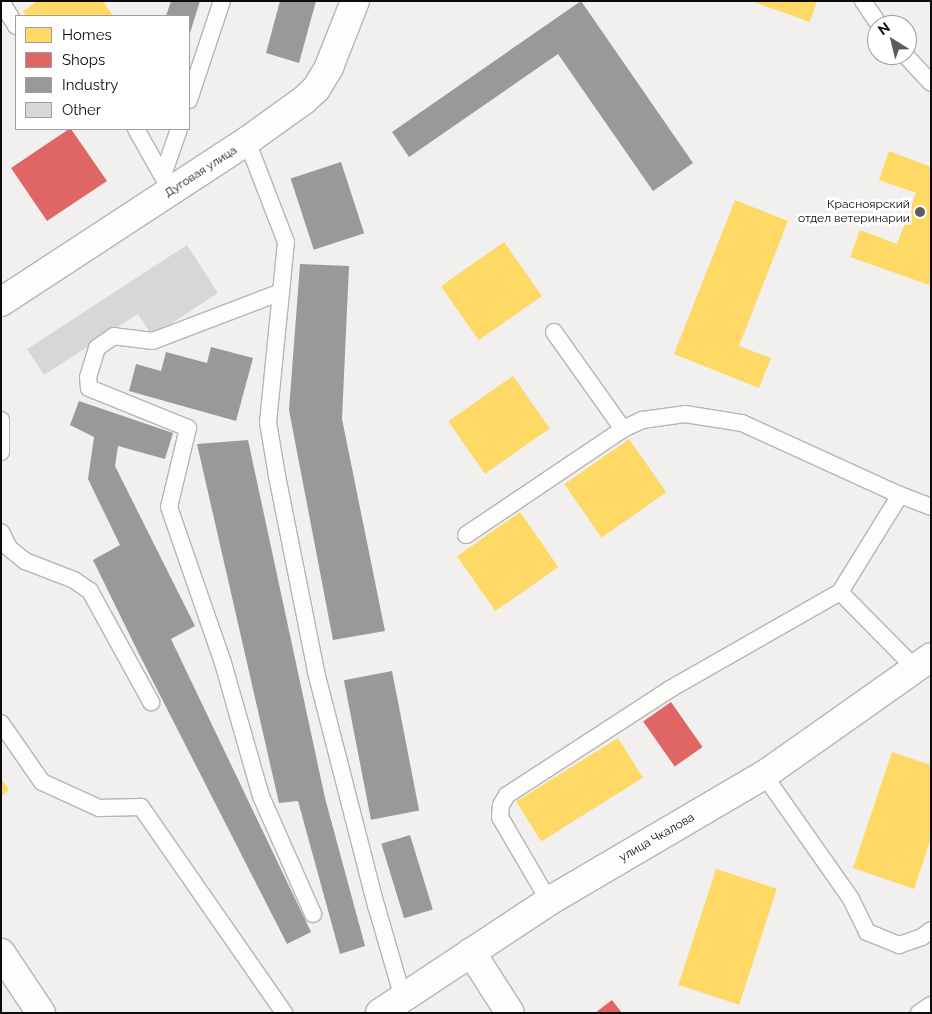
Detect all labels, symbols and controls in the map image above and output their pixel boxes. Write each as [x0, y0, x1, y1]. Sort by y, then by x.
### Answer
legend [15, 15, 190, 130]
north arrow [867, 15, 917, 65]
text: N [875, 19, 893, 38]
text: Homes [62, 26, 112, 44]
text: Shops [62, 51, 105, 69]
text: Industry [62, 76, 118, 94]
text: Other [62, 101, 101, 119]
street label: Дуговая улица [162, 143, 240, 201]
place label: Красноярский отдел ветеринарии [798, 198, 910, 226]
marker: Красноярский отдел ветеринарии [914, 206, 926, 218]
street label: улица Чкалова [617, 811, 697, 865]

